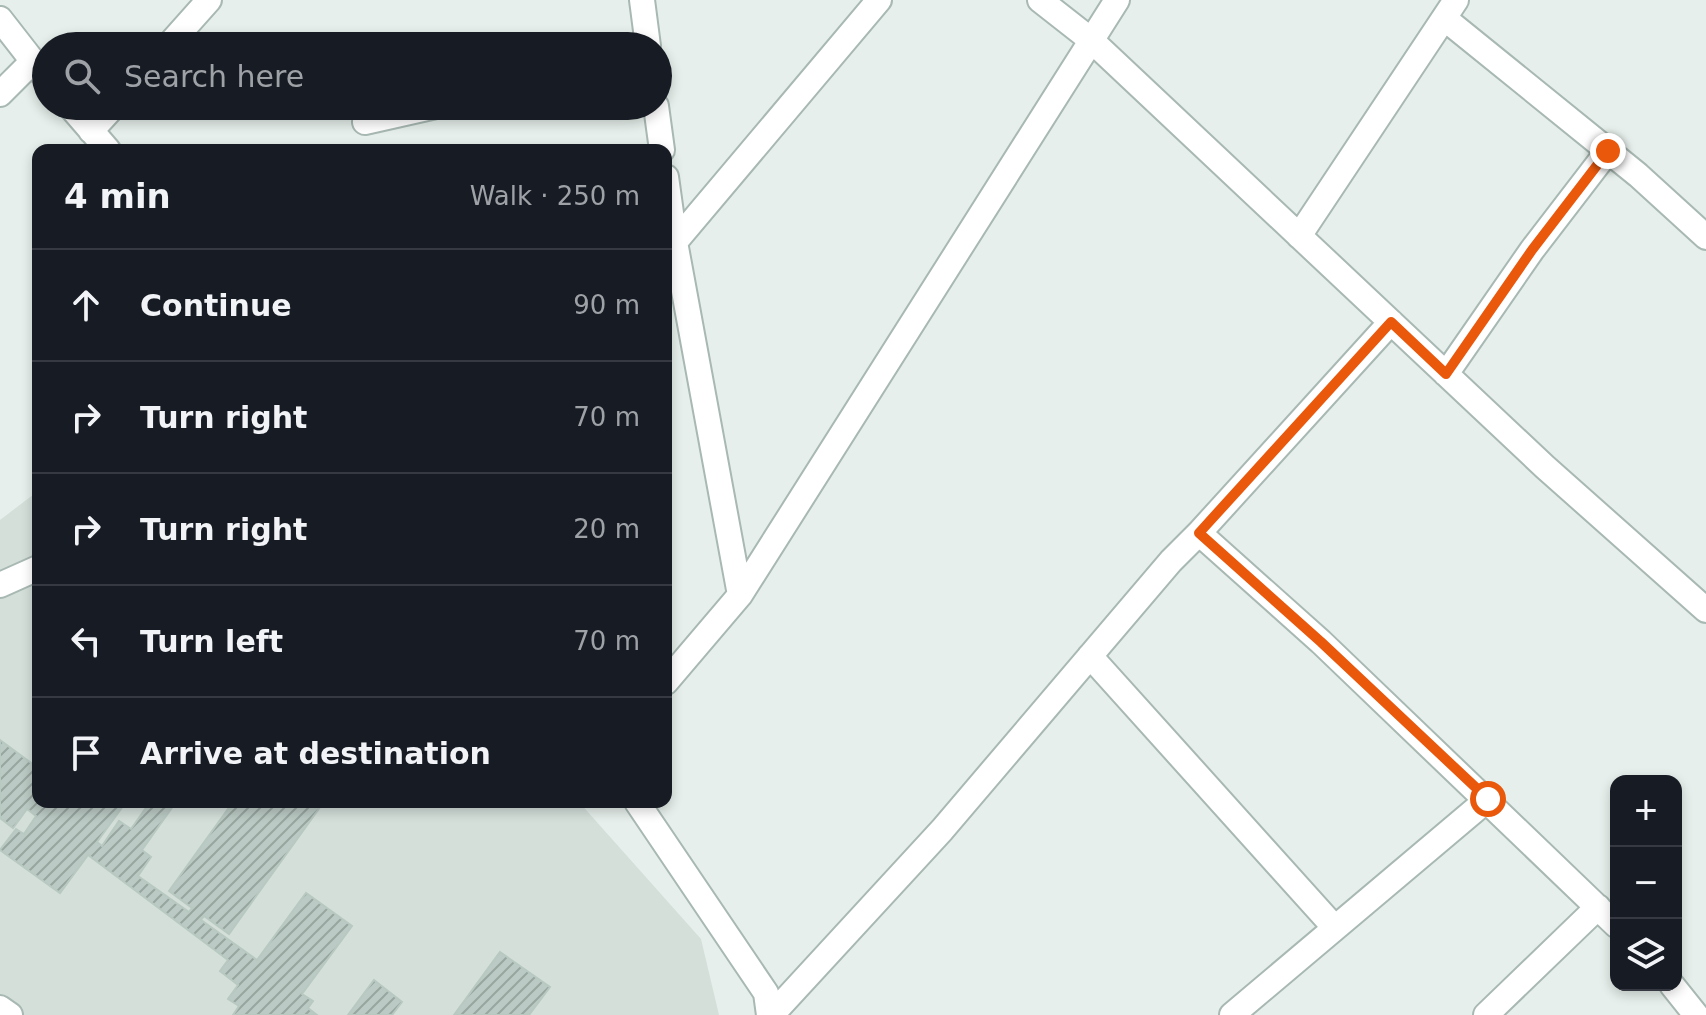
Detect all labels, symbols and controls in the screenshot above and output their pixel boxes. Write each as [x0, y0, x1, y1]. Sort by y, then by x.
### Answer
search box [32, 32, 672, 120]
icon: search [60, 54, 104, 98]
text: Search here [124, 59, 304, 94]
route end [1590, 133, 1626, 169]
text: 4 min [64, 176, 171, 216]
text: Walk · 250 m [470, 181, 640, 211]
icon: ahead [64, 283, 108, 327]
text: Continue [140, 288, 292, 323]
text: 90 m [573, 290, 640, 320]
icon: right [64, 395, 108, 439]
text: Turn right [140, 400, 307, 435]
text: 70 m [573, 402, 640, 432]
icon: right [64, 507, 108, 551]
text: Turn right [140, 512, 307, 547]
text: 20 m [573, 514, 640, 544]
icon: left [64, 619, 108, 663]
text: Turn left [140, 624, 283, 659]
text: 70 m [573, 626, 640, 656]
icon: arrive [64, 731, 108, 775]
text: Arrive at destination [140, 736, 491, 771]
map controls [1610, 775, 1682, 991]
button: + [1610, 775, 1682, 847]
route start [1470, 781, 1506, 817]
button: − [1610, 847, 1682, 919]
button: layers [1610, 919, 1682, 991]

